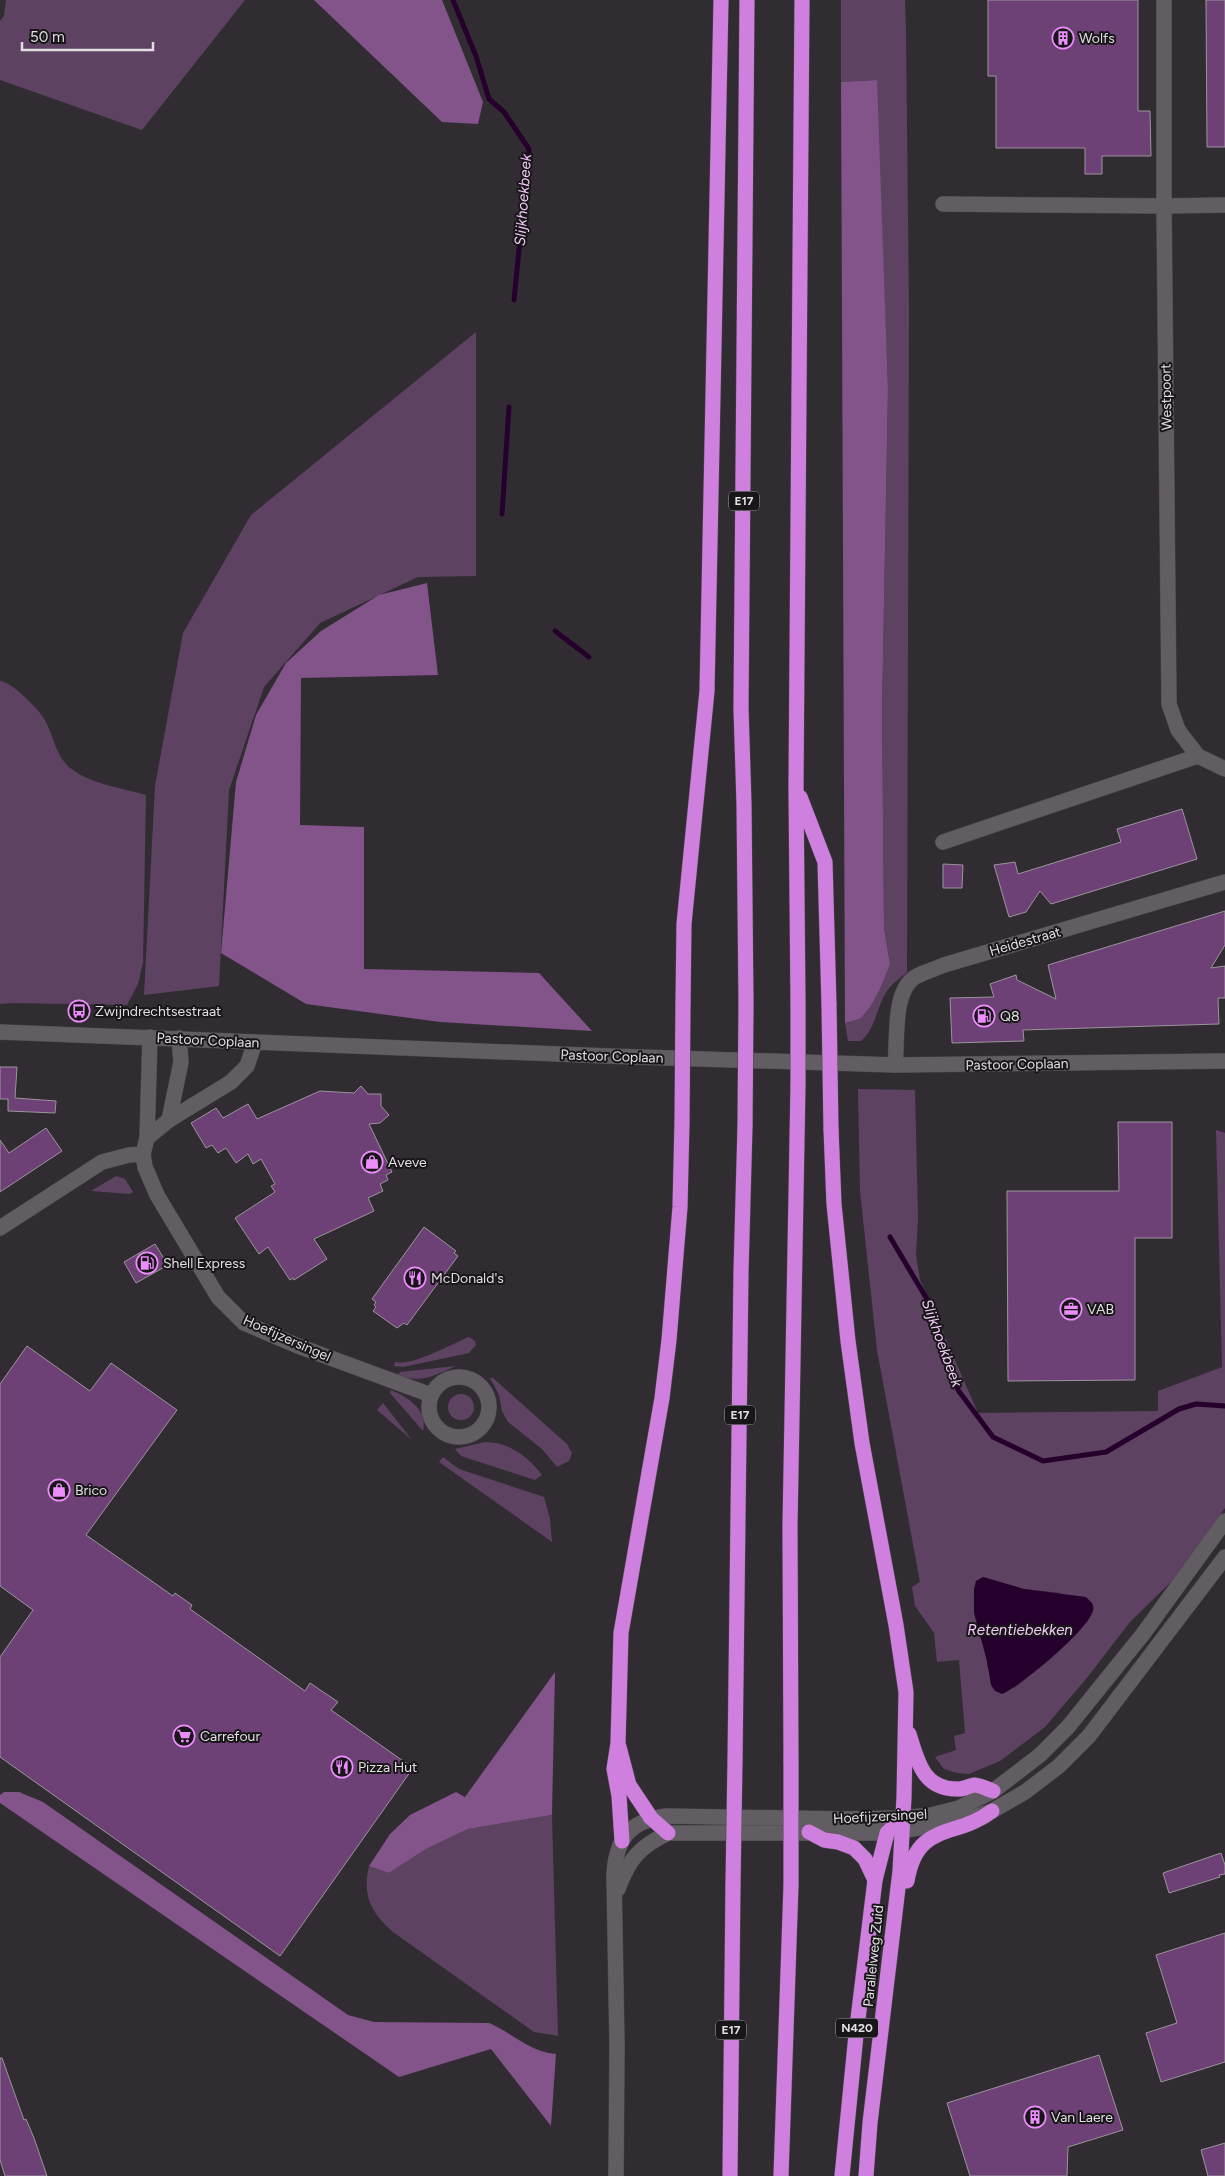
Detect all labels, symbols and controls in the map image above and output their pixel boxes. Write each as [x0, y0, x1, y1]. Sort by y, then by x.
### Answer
scale bar [22, 20, 154, 52]
building icon: Wolfs [1051, 26, 1075, 50]
text: 50 m [30, 28, 65, 46]
place label: Wolfs [1079, 30, 1115, 47]
water label: Slijkhoekbeek [511, 153, 535, 247]
street label: Westpoort [1157, 363, 1176, 431]
road number: E17 [729, 492, 759, 511]
street label: Heidestraat [988, 923, 1063, 960]
bus stop icon: Zwijndrechtsestraat [67, 999, 91, 1023]
place label: Zwijndrechtsestraat [95, 1003, 221, 1020]
fuel station icon: Q8 [972, 1004, 996, 1028]
place label: Q8 [1000, 1008, 1020, 1025]
street label: Pastoor Coplaan [156, 1029, 260, 1052]
street label: Pastoor Coplaan [560, 1046, 664, 1067]
street label: Pastoor Coplaan [965, 1055, 1069, 1074]
shop icon: Aveve [360, 1150, 384, 1174]
place label: Aveve [388, 1154, 427, 1171]
fuel station icon: Shell Express [135, 1251, 159, 1275]
place label: Shell Express [163, 1255, 245, 1272]
restaurant icon: McDonald's [403, 1266, 427, 1290]
place label: McDonald's [431, 1270, 504, 1287]
water label: Slijkhoekbeek [918, 1297, 966, 1390]
office icon: VAB [1059, 1297, 1083, 1321]
place label: VAB [1087, 1301, 1114, 1318]
street label: Hoefijzersingel [240, 1312, 333, 1365]
road number: E17 [725, 1406, 755, 1424]
shop icon: Brico [47, 1478, 71, 1502]
place label: Brico [75, 1482, 107, 1499]
water label: Retentiebekken [967, 1621, 1073, 1639]
supermarket icon: Carrefour [172, 1724, 196, 1748]
place label: Carrefour [200, 1728, 260, 1745]
restaurant icon: Pizza Hut [330, 1755, 354, 1779]
place label: Pizza Hut [358, 1759, 417, 1776]
street label: Hoefijzersingel [833, 1806, 928, 1827]
street label: Parallelweg Zuid [860, 1904, 887, 2008]
road number: N420 [836, 2019, 878, 2038]
road number: E17 [716, 2020, 746, 2040]
building icon: Van Laere [1023, 2105, 1047, 2129]
place label: Van Laere [1051, 2109, 1113, 2126]

